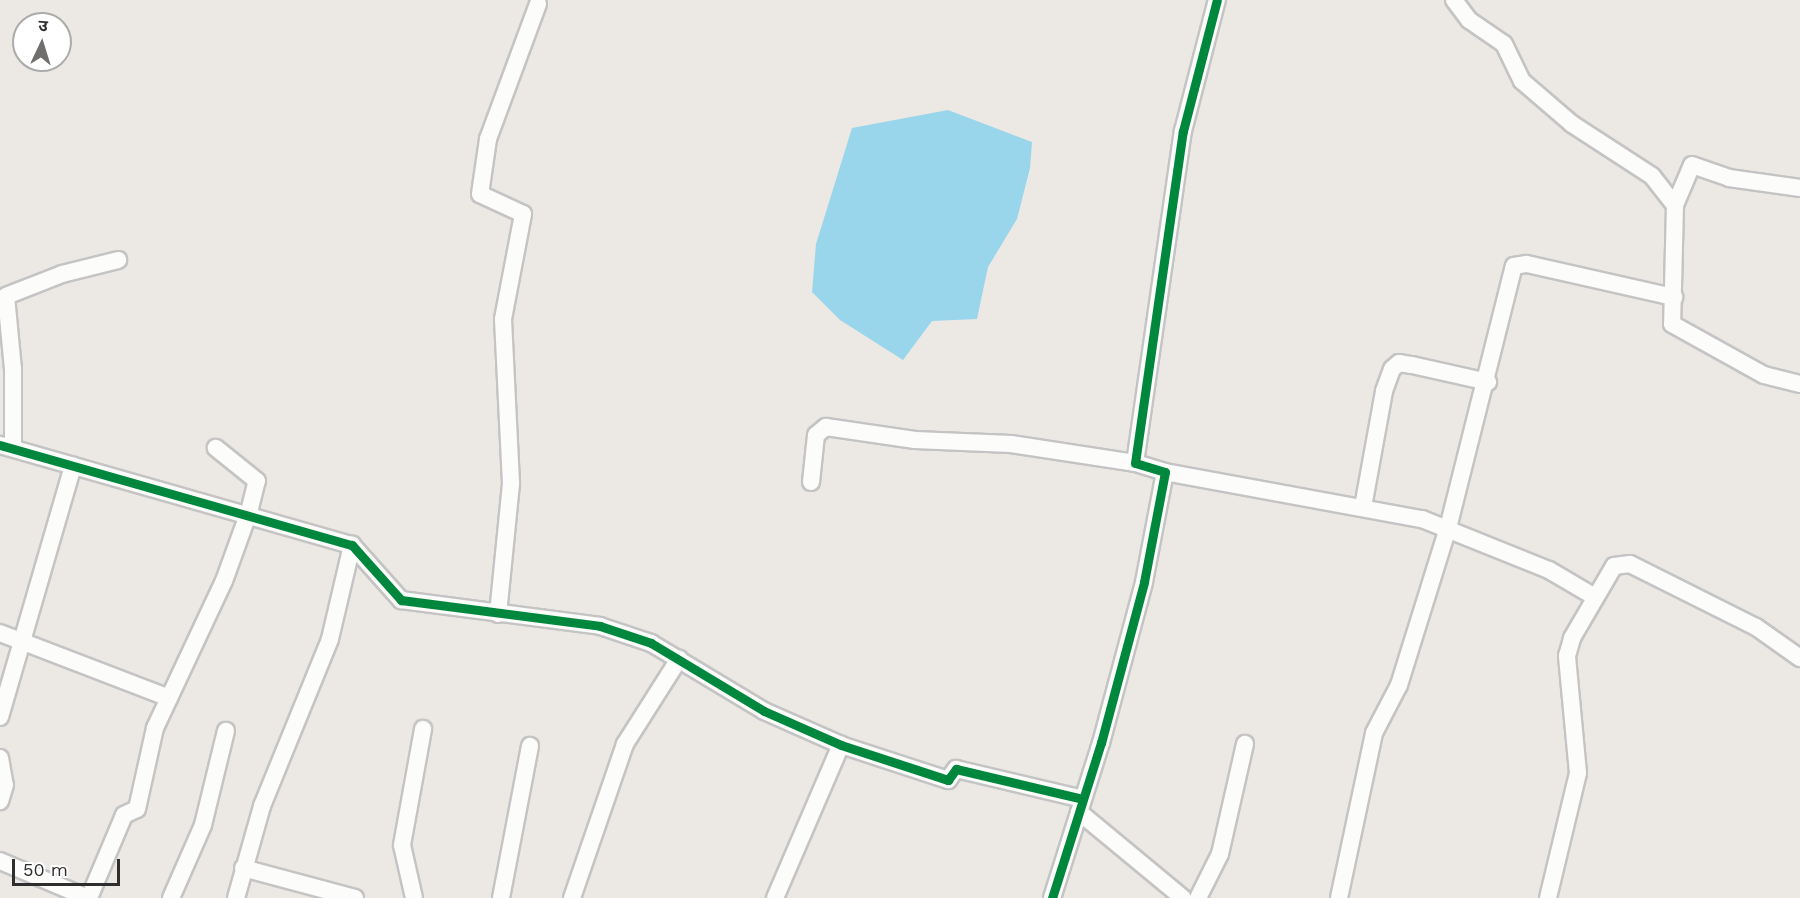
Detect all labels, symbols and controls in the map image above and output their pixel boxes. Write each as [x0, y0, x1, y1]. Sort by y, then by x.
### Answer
north arrow [12, 12, 72, 72]
text: उ [38, 16, 48, 35]
scale bar [15, 847, 123, 885]
text: 50 m [23, 859, 68, 880]

